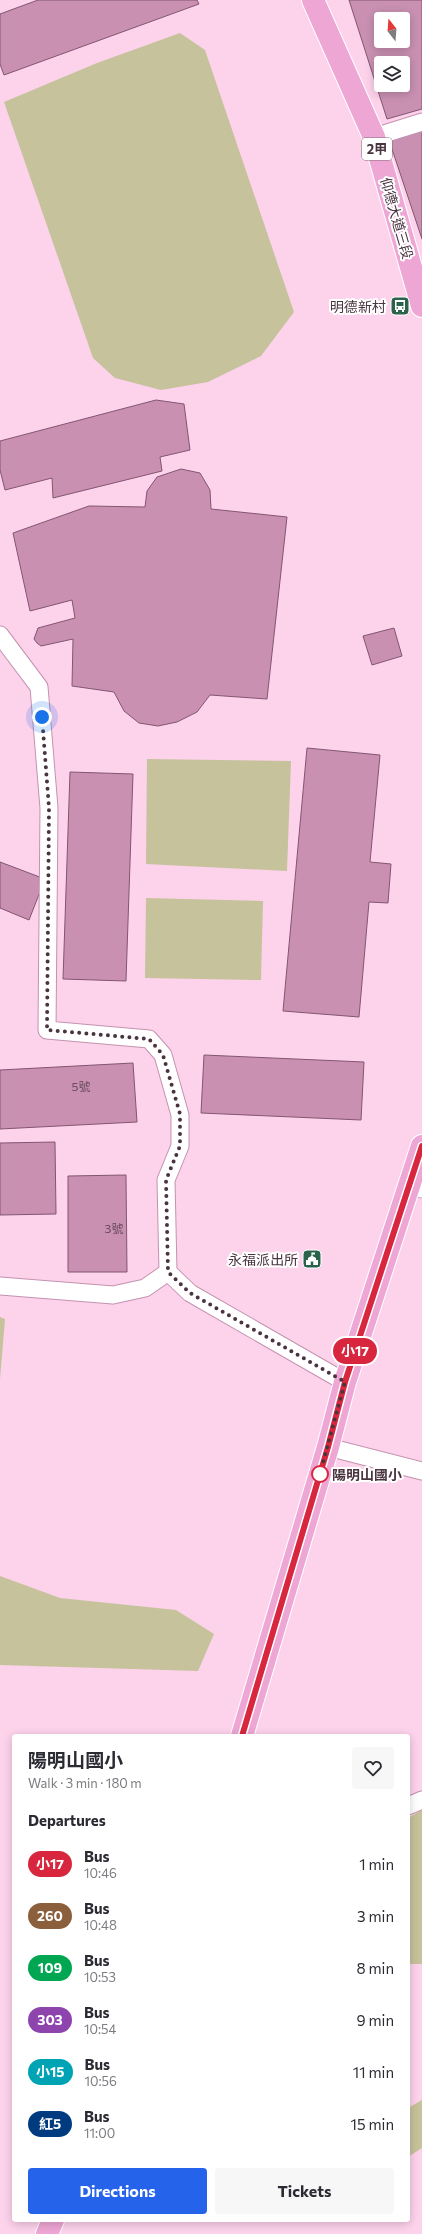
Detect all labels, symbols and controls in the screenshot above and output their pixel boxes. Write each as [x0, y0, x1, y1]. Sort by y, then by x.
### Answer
north arrow [374, 12, 410, 48]
map controls [374, 12, 410, 92]
button: layers [374, 56, 410, 92]
road number: 2甲 [362, 138, 392, 160]
street label: 仰德大道三段 [377, 175, 417, 261]
bus stop icon: 明德新村 [389, 295, 411, 317]
place label: 明德新村 [330, 298, 386, 315]
your location [32, 707, 52, 727]
house number: 5號 [72, 1079, 90, 1093]
house number: 3號 [105, 1221, 123, 1235]
public building icon: 永福派出所 [301, 1248, 323, 1270]
place label: 永福派出所 [228, 1251, 298, 1268]
line badge: 小17 [332, 1338, 378, 1364]
text: 小17 [341, 1342, 369, 1359]
marker: 陽明山國小 [311, 1465, 329, 1483]
place label: 陽明山國小 [332, 1466, 402, 1483]
button: heart [352, 1747, 394, 1789]
text: 陽明山國小 [28, 1748, 123, 1771]
text: Walk · 3 min · 180 m [28, 1775, 142, 1791]
text: Departures [28, 1811, 106, 1829]
text: Bus [84, 1847, 110, 1865]
text: 小17 [36, 1855, 64, 1872]
text: 1 min [359, 1855, 394, 1873]
text: 10:46 [84, 1865, 117, 1881]
text: Bus [84, 1899, 109, 1917]
text: 260 [37, 1907, 63, 1924]
text: 3 min [357, 1907, 394, 1925]
text: 10:48 [84, 1917, 117, 1933]
text: Bus [84, 1951, 109, 1969]
text: 109 [38, 1959, 62, 1976]
text: 8 min [356, 1959, 394, 1977]
text: 10:53 [84, 1969, 116, 1985]
text: Bus [84, 2003, 109, 2021]
text: 303 [37, 2011, 63, 2028]
text: 9 min [356, 2011, 394, 2029]
text: 10:54 [84, 2021, 116, 2037]
text: Bus [85, 2055, 110, 2073]
text: 小15 [36, 2063, 65, 2080]
text: 11 min [353, 2063, 394, 2081]
text: 10:56 [85, 2073, 117, 2089]
text: Bus [84, 2107, 109, 2125]
text: 紅5 [39, 2115, 61, 2132]
text: 15 min [351, 2115, 394, 2133]
text: 11:00 [84, 2125, 115, 2141]
button: Directions [28, 2168, 207, 2214]
button: Tickets [215, 2168, 394, 2214]

